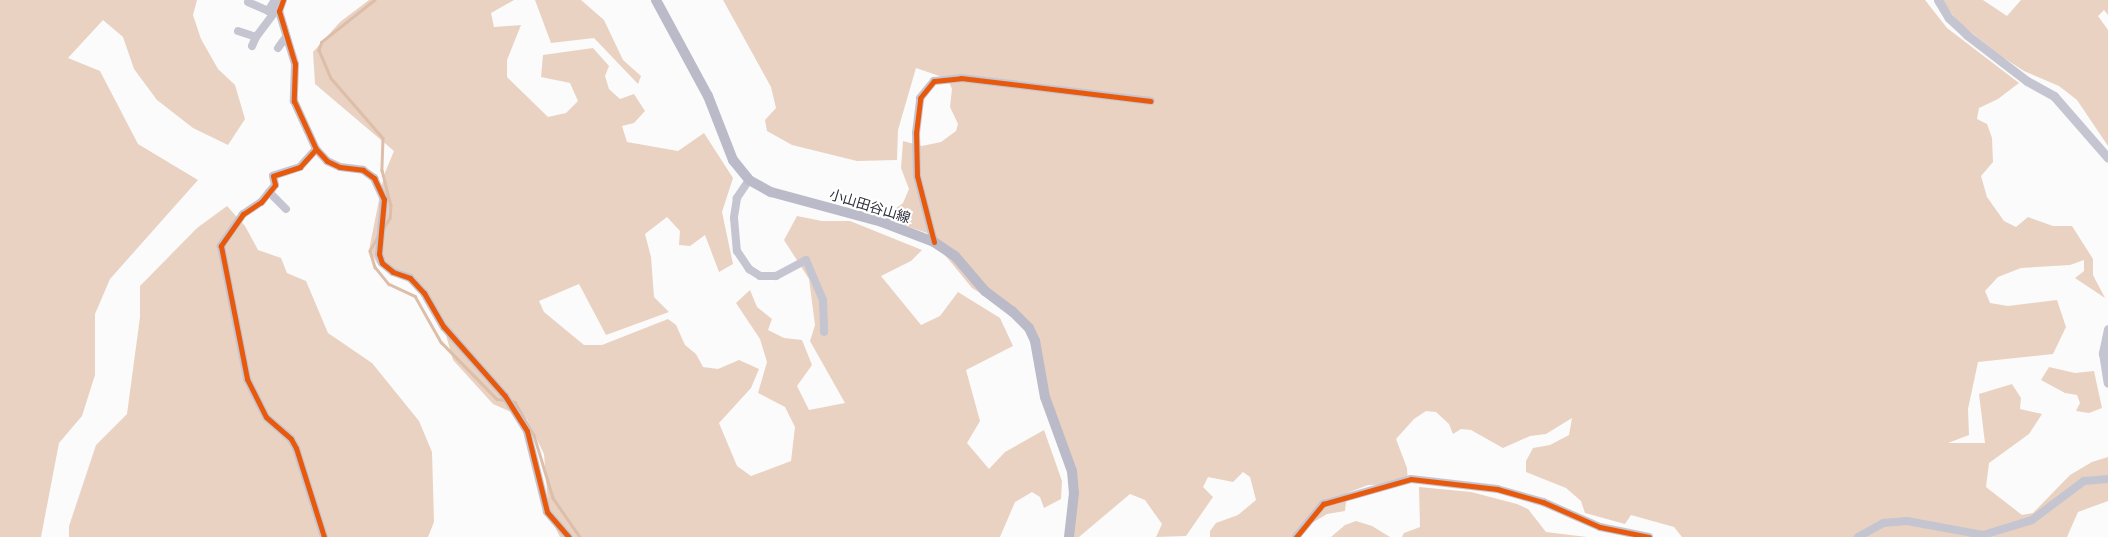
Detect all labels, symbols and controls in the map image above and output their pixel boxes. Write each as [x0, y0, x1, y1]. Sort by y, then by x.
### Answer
street label: 小山田谷山線 [827, 186, 913, 226]

